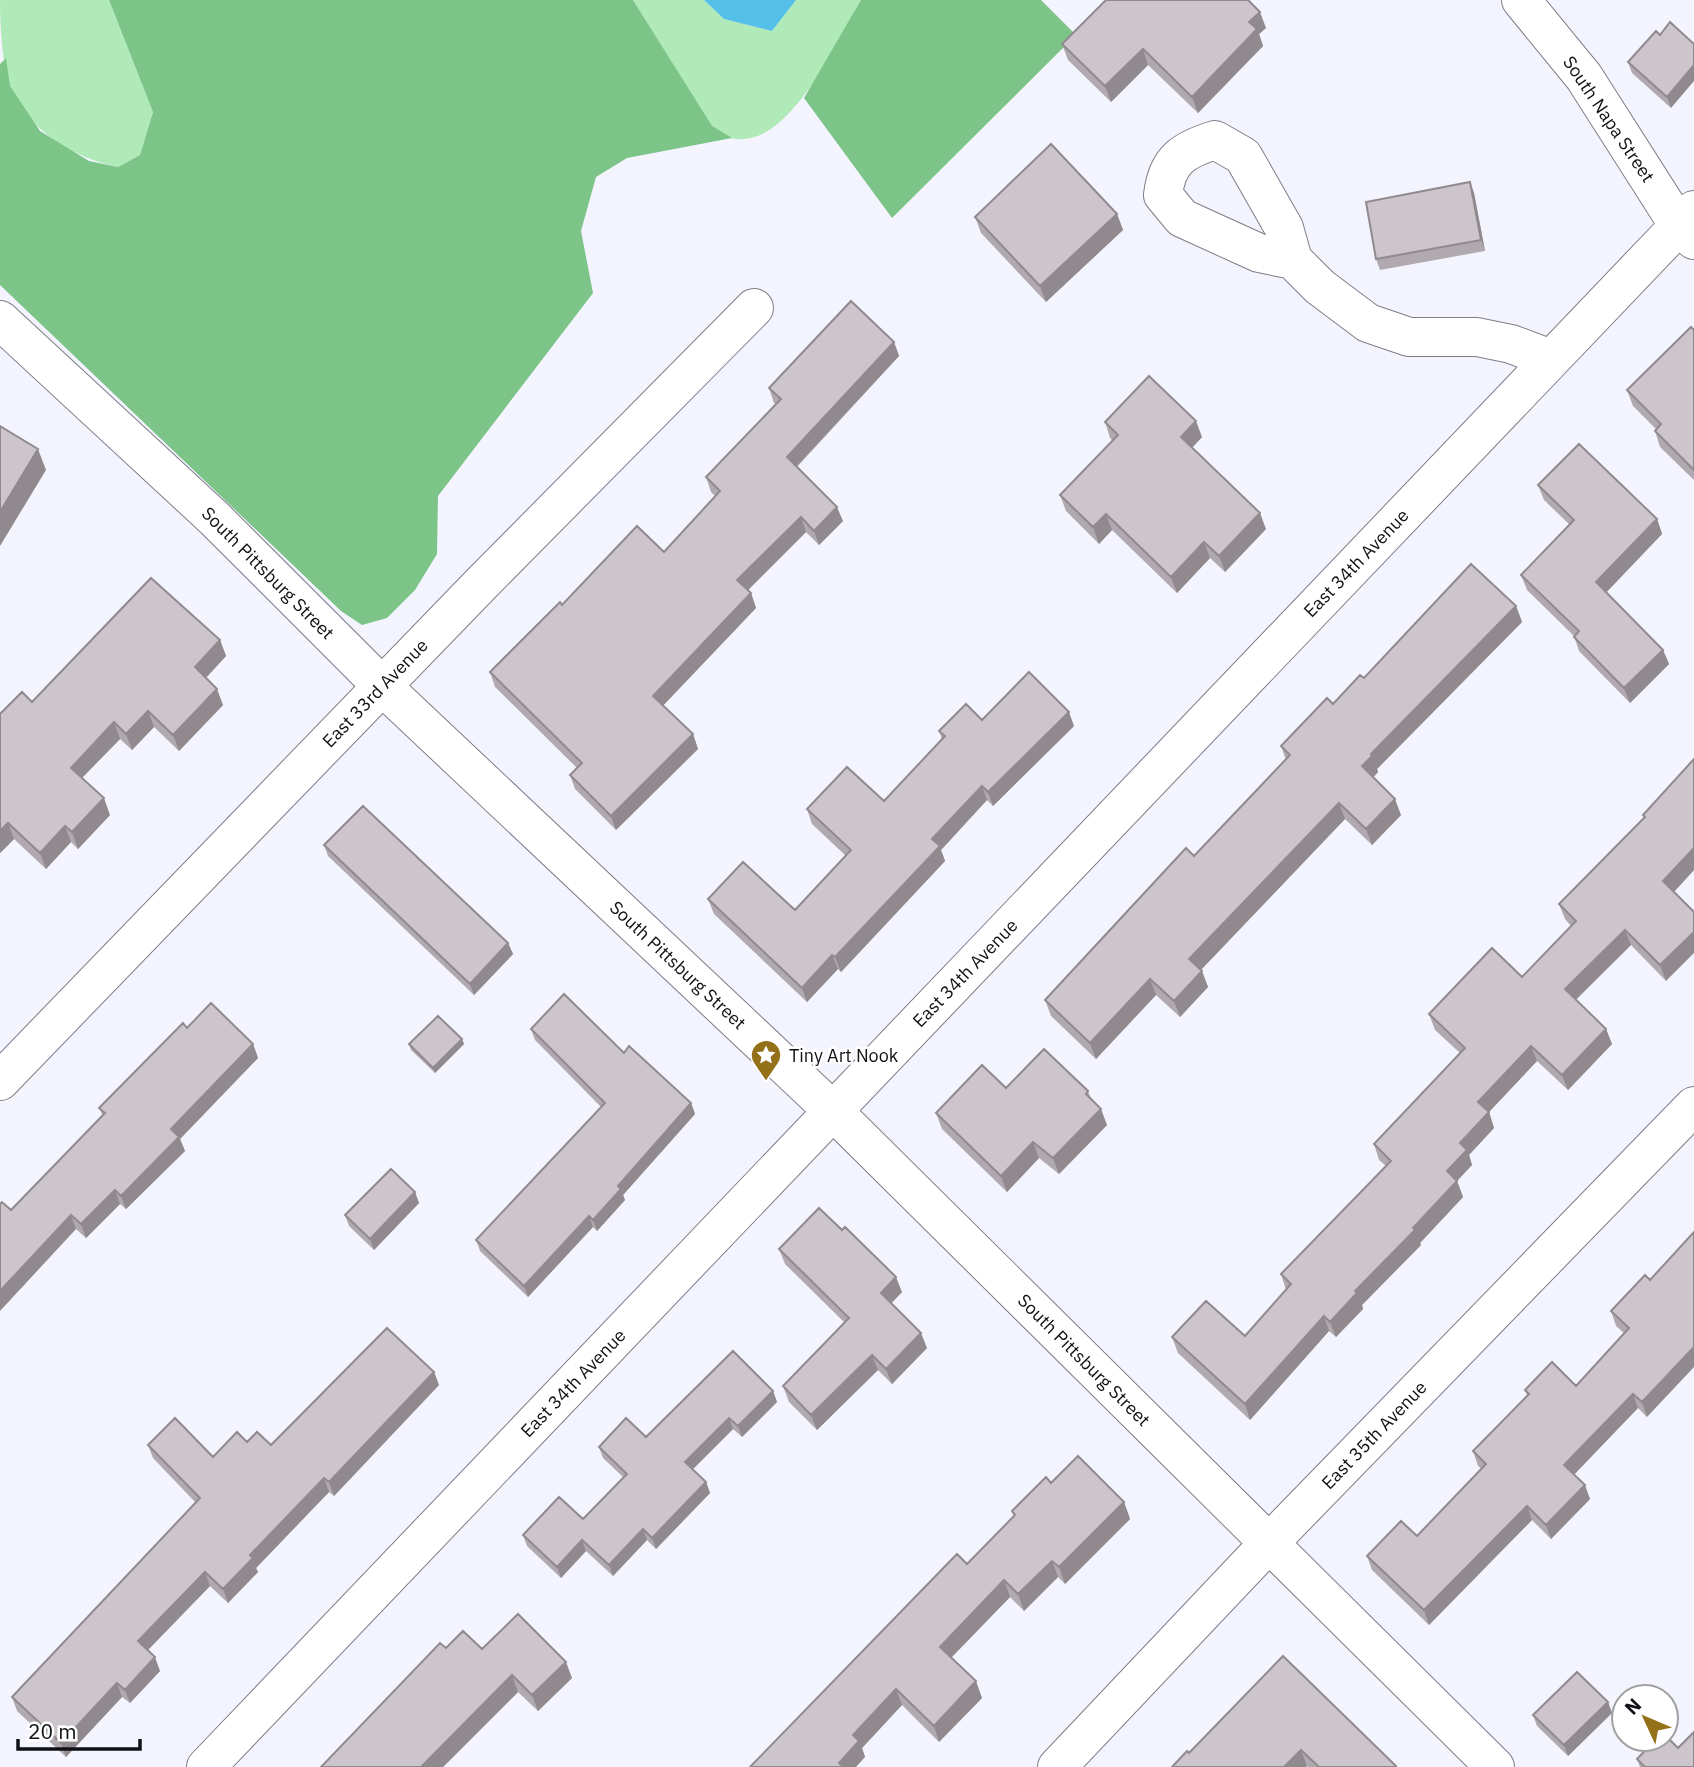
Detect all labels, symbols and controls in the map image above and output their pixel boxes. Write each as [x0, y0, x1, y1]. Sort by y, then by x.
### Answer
street label: South Napa Street [1558, 51, 1660, 187]
street label: South Pittsburg Street [197, 502, 339, 644]
street label: East 34th Avenue [1298, 504, 1414, 622]
street label: East 33rd Avenue [317, 634, 433, 752]
street label: South Pittsburg Street [605, 896, 751, 1034]
street label: East 34th Avenue [907, 914, 1023, 1032]
place icon: Tiny Art Nook [749, 1038, 783, 1082]
place label: Tiny Art Nook [789, 1044, 899, 1067]
street label: South Pittsburg Street [1013, 1289, 1155, 1431]
street label: East 34th Avenue [515, 1324, 631, 1442]
street label: East 35th Avenue [1316, 1376, 1432, 1494]
north arrow [1610, 1683, 1680, 1753]
text: N [1619, 1693, 1646, 1719]
scale bar [18, 1708, 140, 1752]
text: 20 m [28, 1717, 77, 1745]

